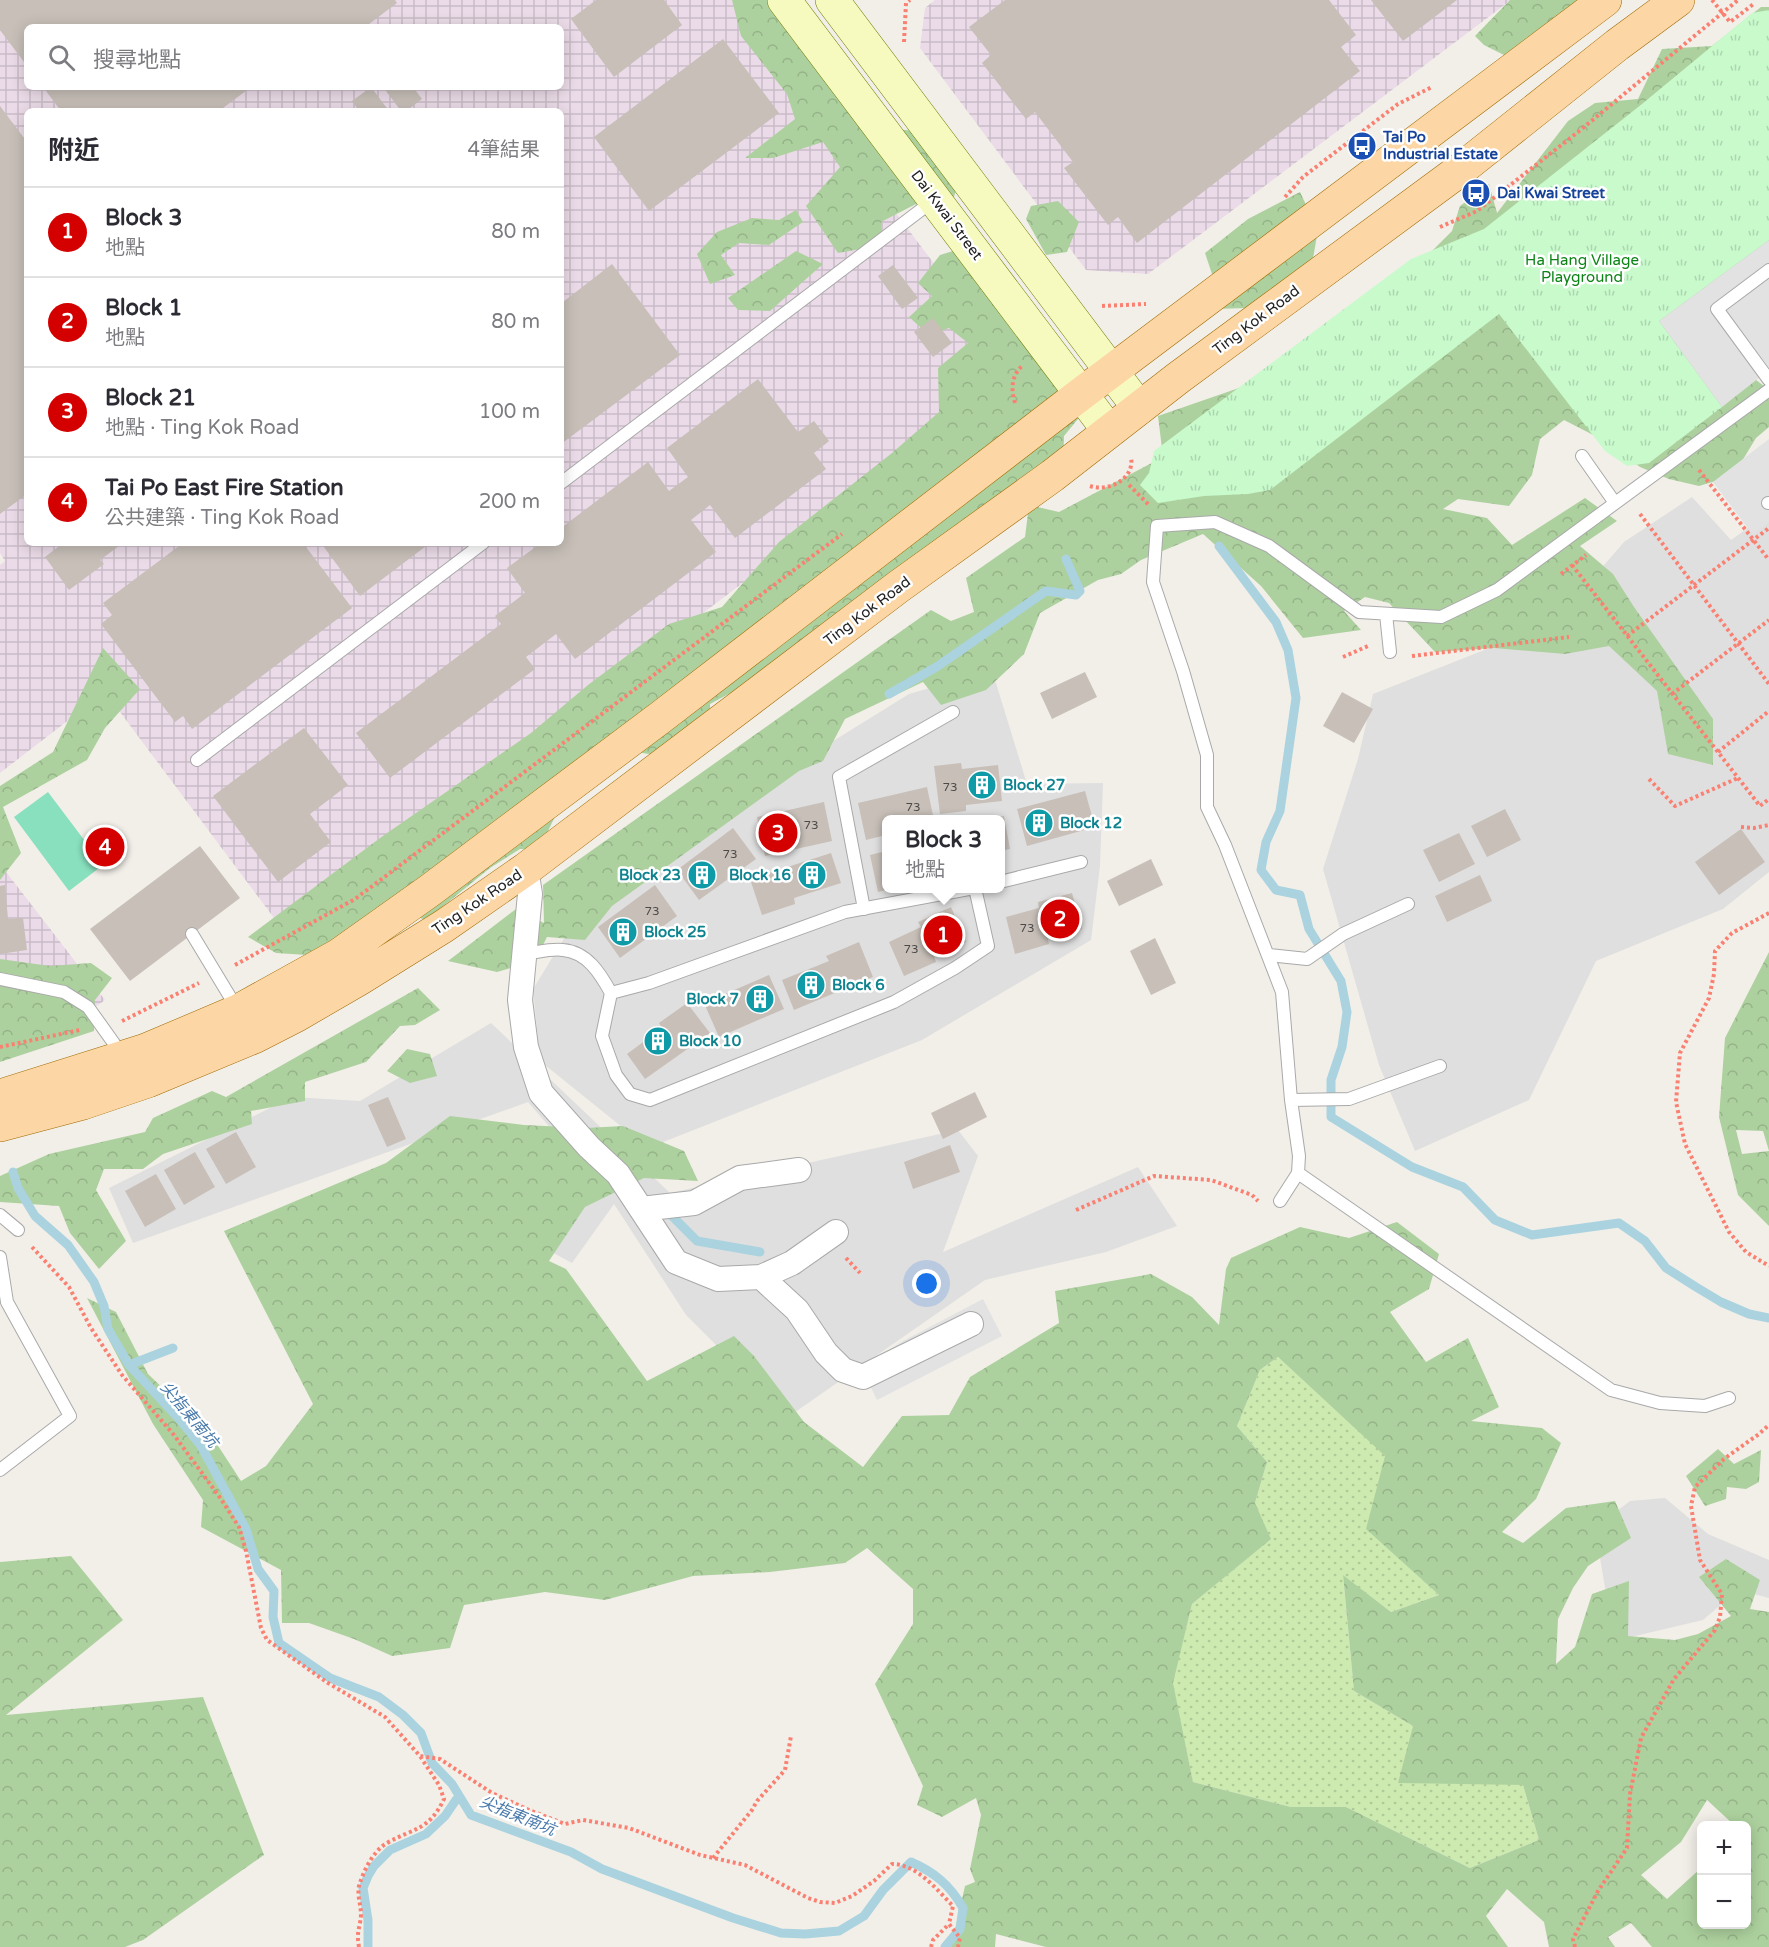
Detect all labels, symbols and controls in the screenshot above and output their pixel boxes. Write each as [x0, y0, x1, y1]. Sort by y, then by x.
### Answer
search box [24, 24, 564, 90]
icon: search [45, 41, 78, 74]
text: 搜尋地點 [93, 47, 181, 73]
place label: Tai Po Industrial Estate [1382, 128, 1499, 163]
bus stop icon: Tai Po Industrial Estate [1346, 130, 1378, 162]
text: 附近 [48, 135, 100, 166]
text: 4筆結果 [467, 138, 540, 162]
street label: Dai Kwai Street [907, 166, 987, 264]
bus stop icon: Dai Kwai Street [1460, 177, 1492, 209]
place label: Dai Kwai Street [1497, 184, 1605, 202]
text: Block 3 [105, 205, 182, 231]
text: 1 [61, 220, 74, 244]
text: 80 m [491, 220, 540, 244]
text: 地點 [105, 236, 145, 260]
park label: Ha Hang Village Playground [1525, 251, 1639, 286]
street label: Ting Kok Road [1209, 281, 1303, 359]
text: Block 1 [105, 295, 182, 321]
text: 2 [61, 310, 74, 334]
text: 80 m [491, 310, 540, 334]
text: 地點 [105, 326, 145, 350]
text: Block 21 [105, 385, 196, 411]
text: 3 [61, 400, 74, 424]
text: 100 m [479, 400, 540, 424]
text: 地點 · Ting Kok Road [105, 416, 299, 440]
text: Tai Po East Fire Station [105, 475, 344, 501]
text: 4 [61, 490, 74, 514]
text: 200 m [479, 490, 540, 514]
text: 公共建築 · Ting Kok Road [105, 506, 339, 530]
street label: Ting Kok Road [820, 572, 914, 650]
building icon: Block 27 [966, 769, 998, 801]
place label: Block 27 [1003, 776, 1065, 794]
house number: 73 [942, 780, 958, 794]
house number: 73 [905, 800, 921, 814]
building icon: Block 12 [1023, 807, 1055, 839]
pin: 3 [758, 810, 798, 856]
place label: Block 12 [1060, 814, 1122, 832]
popup [882, 815, 1005, 893]
house number: 73 [803, 818, 819, 832]
pin: 4 [86, 824, 124, 870]
text: Block 3 [905, 827, 982, 853]
house number: 73 [722, 847, 738, 861]
text: 地點 [905, 858, 945, 882]
building icon: Block 23 [686, 859, 718, 891]
building icon: Block 16 [796, 859, 828, 891]
street label: Ting Kok Road [429, 865, 525, 939]
place label: Block 23 [619, 866, 681, 884]
place label: Block 16 [729, 866, 791, 884]
pin: 2 [1040, 896, 1080, 942]
house number: 73 [644, 904, 660, 918]
pin: 1 [924, 912, 962, 958]
building icon: Block 25 [607, 916, 639, 948]
house number: 73 [1019, 921, 1035, 935]
place label: Block 25 [644, 923, 706, 941]
house number: 73 [903, 942, 919, 956]
building icon: Block 6 [795, 969, 827, 1001]
place label: Block 6 [832, 976, 885, 994]
building icon: Block 7 [744, 983, 776, 1015]
place label: Block 7 [686, 990, 739, 1008]
building icon: Block 10 [642, 1025, 674, 1057]
place label: Block 10 [679, 1032, 742, 1050]
your location [912, 1269, 941, 1298]
water label: 尖指東南坑 [156, 1378, 224, 1453]
water label: 尖指東南坑 [477, 1792, 560, 1841]
map controls [1697, 1821, 1751, 1929]
button: + [1697, 1821, 1751, 1875]
button: − [1697, 1875, 1751, 1929]

